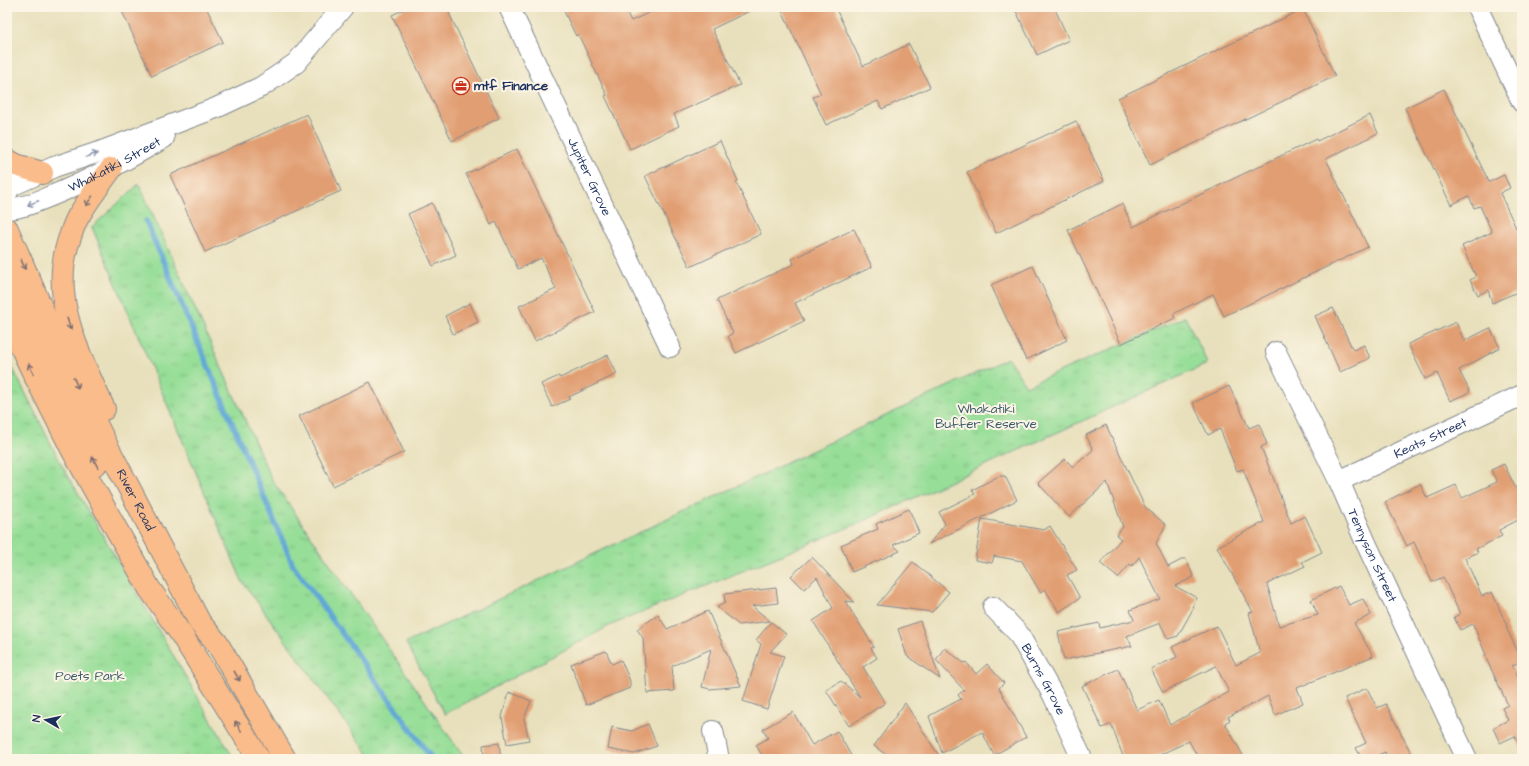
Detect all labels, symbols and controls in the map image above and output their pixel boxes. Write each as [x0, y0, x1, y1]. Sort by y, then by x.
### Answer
office icon: mtf Finance [451, 76, 471, 96]
place label: mtf Finance [474, 77, 548, 95]
street label: Whakatiki Street [65, 132, 165, 197]
street label: Jupiter Grove [563, 135, 616, 219]
one-way arrow [85, 150, 97, 158]
one-way arrow [85, 195, 93, 206]
one-way arrow [27, 200, 39, 208]
one-way arrow [20, 258, 27, 270]
one-way arrow [66, 318, 74, 330]
one-way arrow [27, 364, 34, 376]
one-way arrow [73, 377, 80, 389]
park label: Whakatiki Buffer Reserve [935, 400, 1037, 433]
street label: Keats Street [1391, 413, 1471, 463]
one-way arrow [91, 456, 99, 468]
street label: River Road [112, 466, 159, 534]
street label: Tennyson Street [1343, 506, 1402, 606]
street label: Burns Grove [1017, 640, 1070, 718]
park label: Poets Park [55, 667, 125, 685]
one-way arrow [233, 670, 241, 682]
north arrow [26, 700, 66, 740]
text: N [29, 714, 45, 723]
one-way arrow [234, 721, 242, 732]

